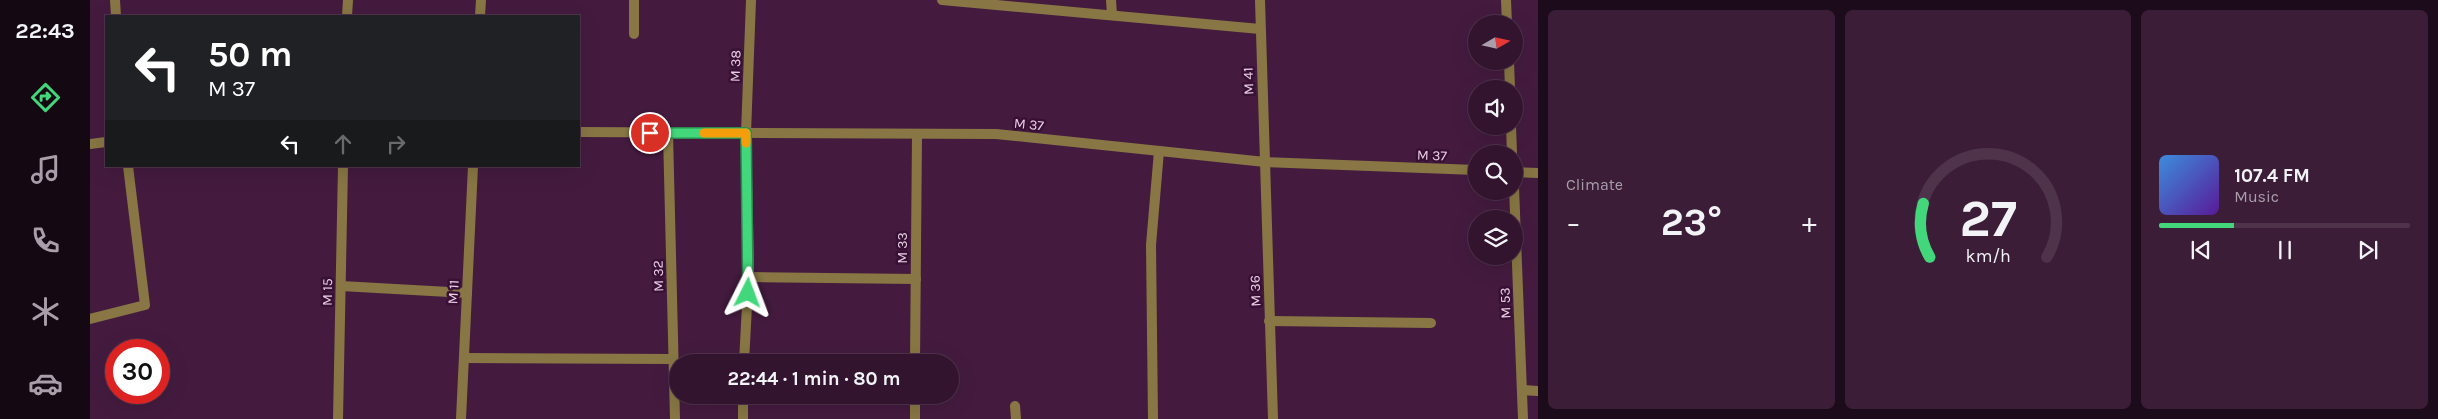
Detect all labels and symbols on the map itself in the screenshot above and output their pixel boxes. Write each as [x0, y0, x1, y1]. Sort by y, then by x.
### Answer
north arrow [1468, 15, 1522, 70]
street label: M 38 [726, 50, 745, 82]
street label: M 41 [1240, 67, 1257, 95]
pin [629, 112, 671, 154]
street label: M 37 [1013, 114, 1045, 135]
street label: M 37 [1417, 146, 1448, 165]
street label: M 33 [894, 232, 911, 264]
street label: M 32 [650, 260, 667, 292]
position arrow [721, 266, 773, 318]
street label: M 36 [1246, 275, 1265, 307]
street label: M 15 [319, 278, 336, 306]
street label: M 11 [444, 279, 463, 305]
street label: M 53 [1496, 287, 1515, 319]
speed limit sign: 30 [105, 339, 170, 404]

